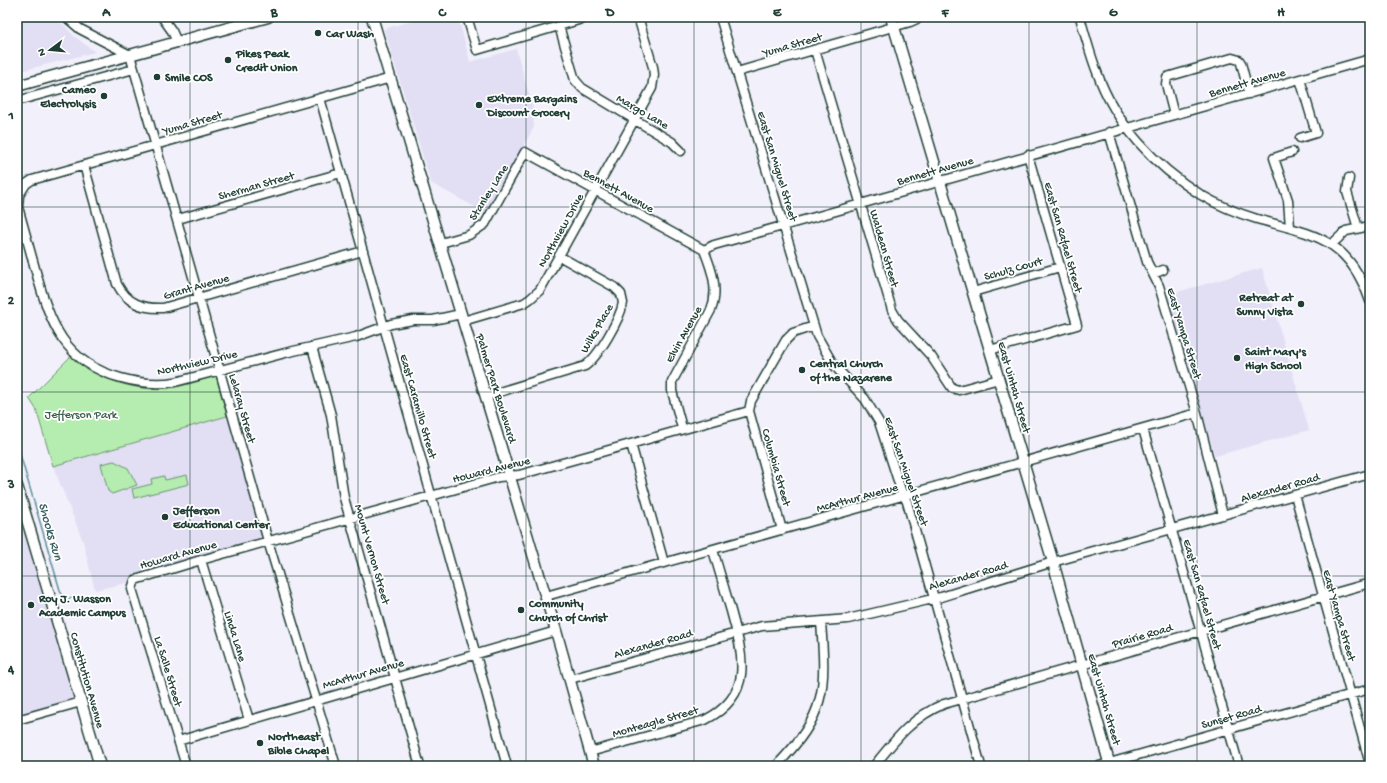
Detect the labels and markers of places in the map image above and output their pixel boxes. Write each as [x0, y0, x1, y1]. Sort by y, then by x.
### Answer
marker: Car Wash [313, 28, 323, 38]
place label: Car Wash [325, 28, 375, 42]
place label: Pikes Peak Credit Union [235, 48, 298, 76]
marker: Pikes Peak Credit Union [223, 55, 233, 65]
marker: Smile COS [152, 72, 162, 82]
place label: Smile COS [165, 72, 213, 86]
place label: Cameo Electrolysis [39, 84, 97, 112]
marker: Cameo Electrolysis [99, 91, 109, 101]
place label: Extreme Bargains Discount Grocery [486, 93, 578, 121]
marker: Extreme Bargains Discount Grocery [474, 100, 484, 110]
place label: Retreat at Sunny Vista [1236, 292, 1294, 320]
marker: Retreat at Sunny Vista [1296, 299, 1306, 309]
place label: Saint Mary's High School [1245, 346, 1306, 374]
marker: Saint Mary's High School [1232, 353, 1242, 363]
place label: Central Church of the Nazarene [809, 358, 893, 386]
marker: Central Church of the Nazarene [797, 365, 807, 375]
place label: Jefferson Educational Center [172, 505, 271, 533]
marker: Jefferson Educational Center [160, 512, 170, 522]
place label: Roy J. Wasson Academic Campus [38, 593, 126, 621]
place label: Community Church of Christ [528, 598, 608, 626]
marker: Roy J. Wasson Academic Campus [26, 600, 36, 610]
marker: Community Church of Christ [516, 605, 526, 615]
place label: Northeast Bible Chapel [267, 731, 329, 759]
marker: Northeast Bible Chapel [255, 738, 265, 748]

